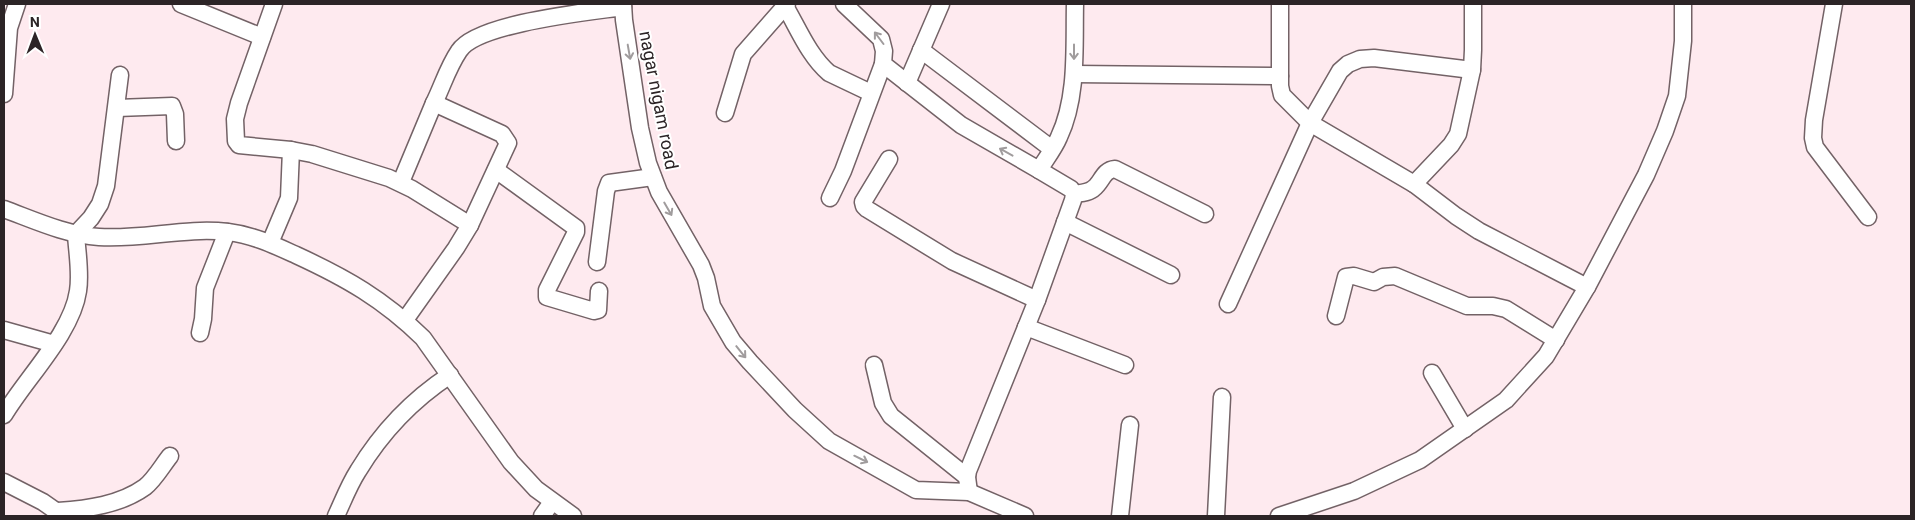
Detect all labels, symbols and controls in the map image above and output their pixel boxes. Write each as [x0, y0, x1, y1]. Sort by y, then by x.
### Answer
north arrow [10, 10, 60, 60]
text: N [30, 14, 40, 30]
street label: nagar nigam road [635, 29, 683, 171]
one-way arrow [873, 32, 884, 45]
one-way arrow [624, 44, 634, 60]
one-way arrow [1069, 44, 1079, 60]
one-way arrow [1000, 147, 1014, 157]
one-way arrow [663, 201, 673, 216]
one-way arrow [735, 345, 746, 358]
one-way arrow [853, 455, 868, 464]

